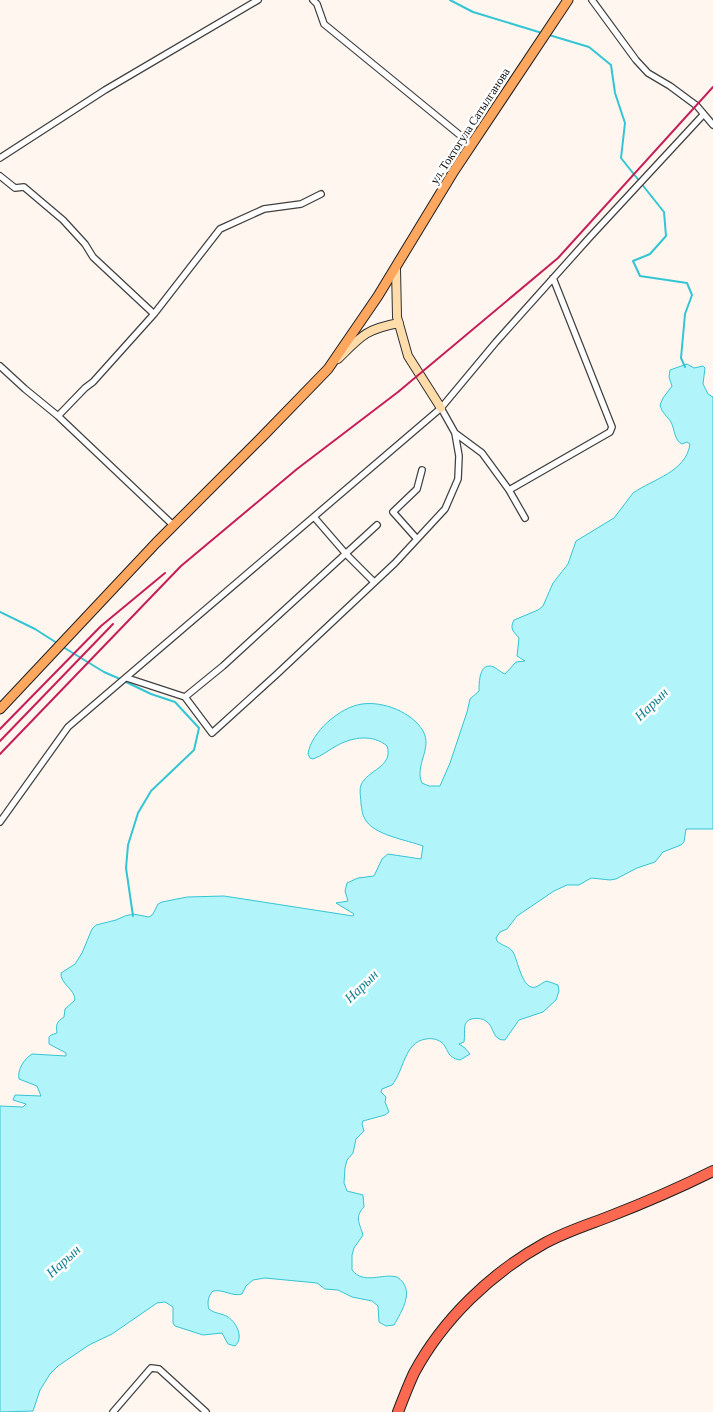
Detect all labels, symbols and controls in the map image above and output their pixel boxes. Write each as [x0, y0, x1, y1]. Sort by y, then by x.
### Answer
street label: ул. Токтогула Сатылганова [427, 65, 513, 187]
water label: Нарын [630, 684, 671, 725]
water label: Нарын [340, 966, 381, 1007]
water label: Нарын [42, 1241, 83, 1281]

